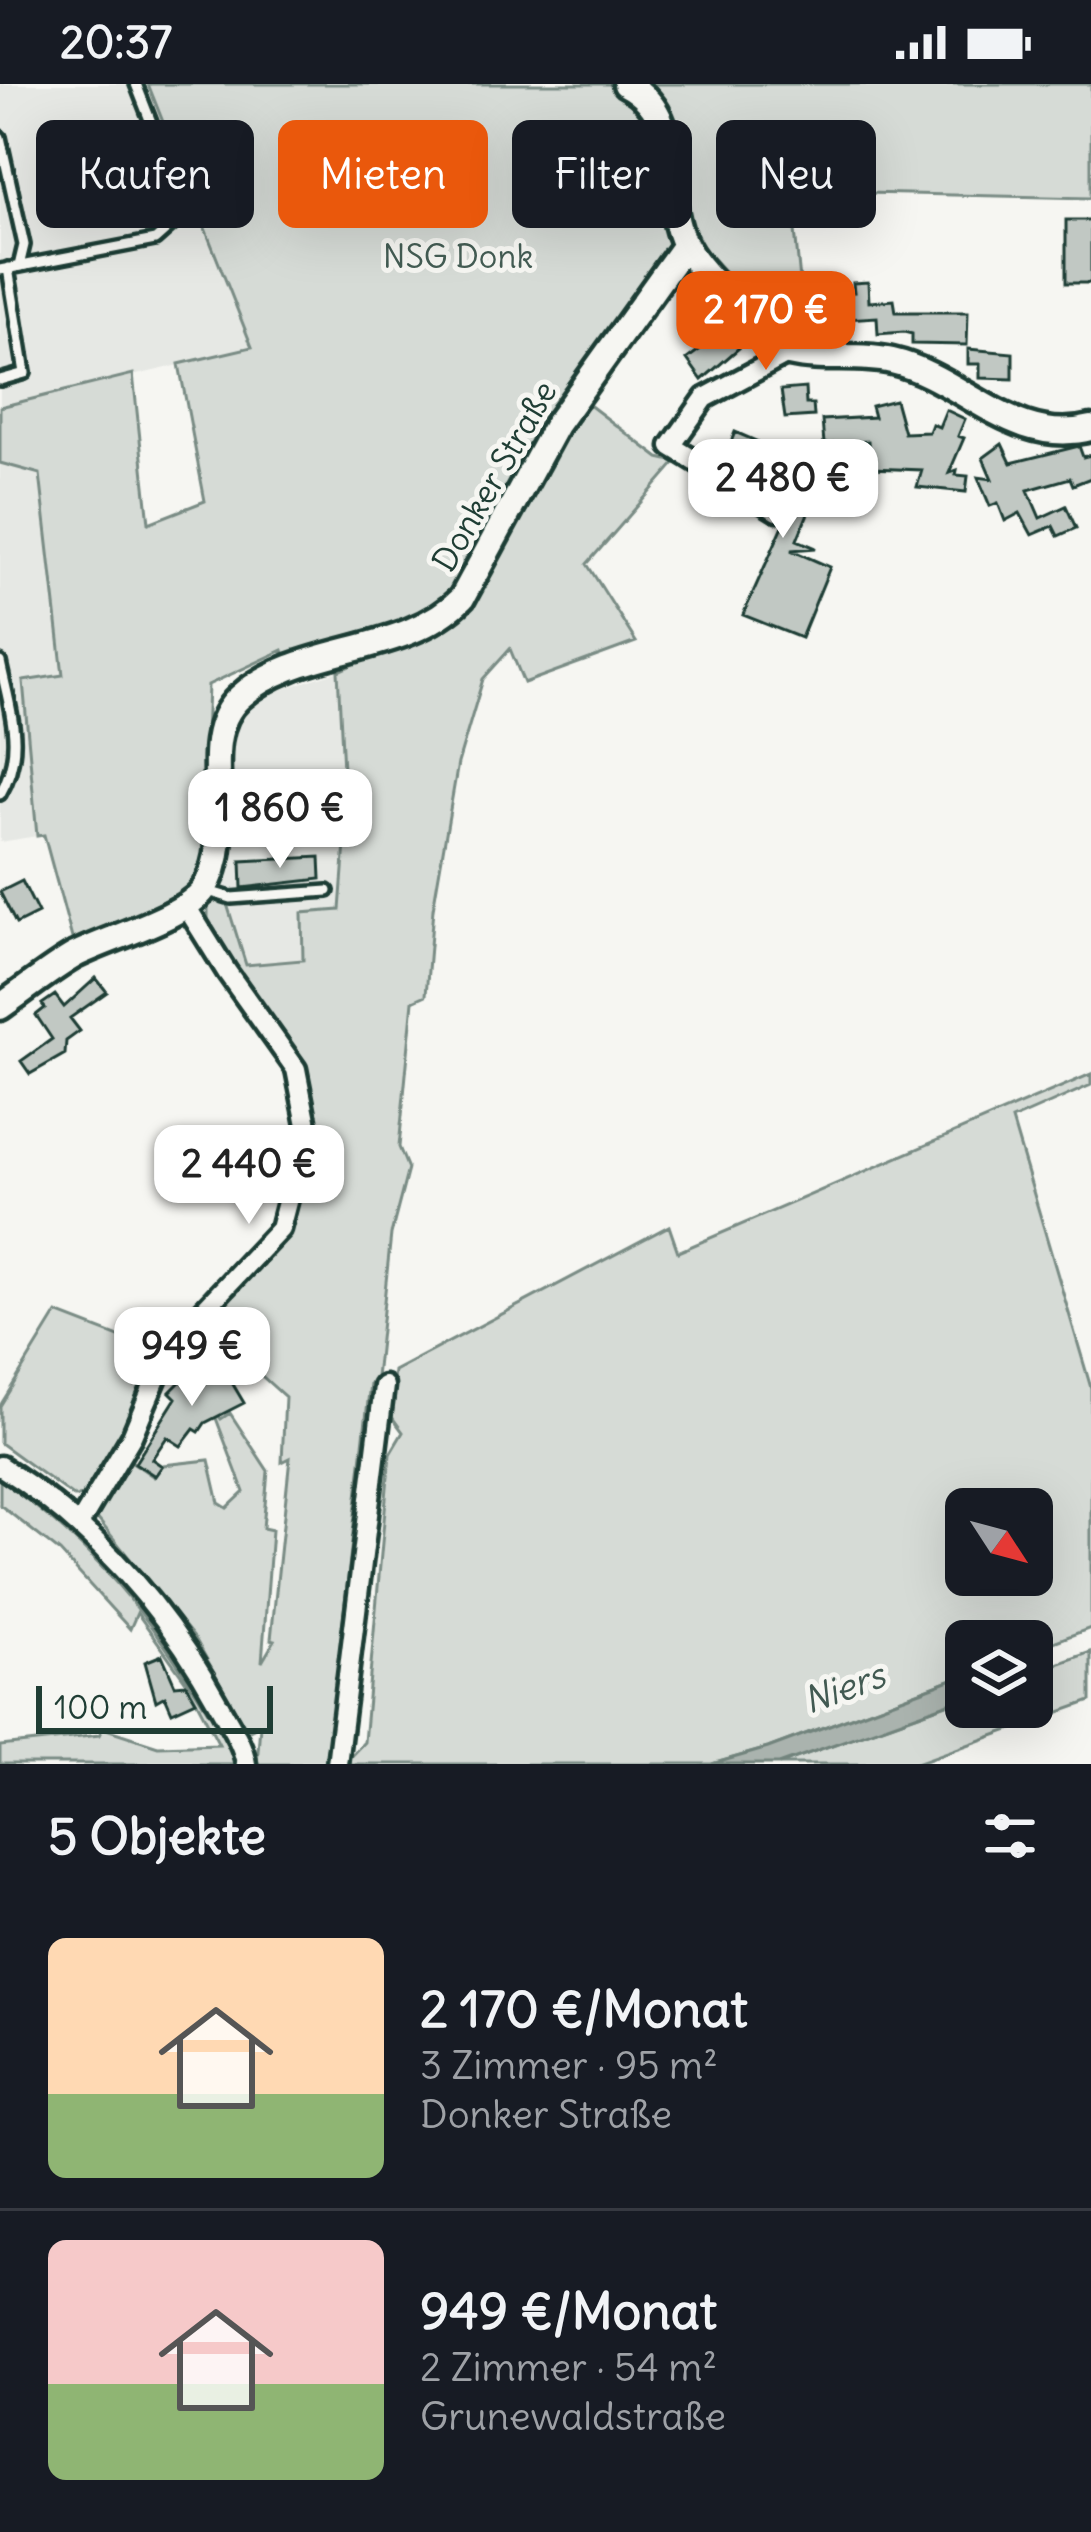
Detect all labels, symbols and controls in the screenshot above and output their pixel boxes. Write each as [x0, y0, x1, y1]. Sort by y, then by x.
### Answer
text: 20:37 [60, 14, 172, 70]
chip: Kaufen [36, 120, 254, 228]
chip: Mieten [278, 120, 488, 228]
chip: Filter [512, 120, 692, 228]
chip: Neu [716, 120, 876, 228]
park label: NSG Donk [383, 235, 533, 277]
pin: 2 170 € [655, 271, 877, 373]
text: 2 170 € [703, 285, 829, 334]
street label: Donker Straße [422, 373, 566, 579]
pin: 2 480 € [672, 439, 894, 541]
text: 2 480 € [715, 453, 851, 502]
pin: 1 860 € [169, 769, 391, 871]
text: 1 860 € [215, 783, 345, 832]
pin: 2 440 € [138, 1125, 360, 1227]
text: 2 440 € [181, 1139, 317, 1188]
pin: 949 € [108, 1307, 276, 1409]
text: 949 € [141, 1321, 243, 1370]
north arrow [945, 1488, 1053, 1596]
map controls [945, 1488, 1053, 1728]
button: layers [945, 1620, 1053, 1728]
water label: Niers [797, 1652, 893, 1723]
scale bar [36, 1680, 273, 1733]
text: 100 m [54, 1686, 147, 1728]
icon: filters [977, 1803, 1043, 1869]
text: 5 Objekte [48, 1804, 266, 1868]
text: 2 170 €/Monat [420, 1977, 748, 2041]
icon: home [144, 1986, 288, 2130]
text: 3 Zimmer · 95 m² [420, 2041, 718, 2090]
text: Donker Straße [420, 2090, 672, 2139]
text: 949 €/Monat [420, 2279, 717, 2343]
icon: home [144, 2288, 288, 2432]
text: 2 Zimmer · 54 m² [420, 2343, 717, 2392]
text: Grunewaldstraße [420, 2392, 726, 2441]

